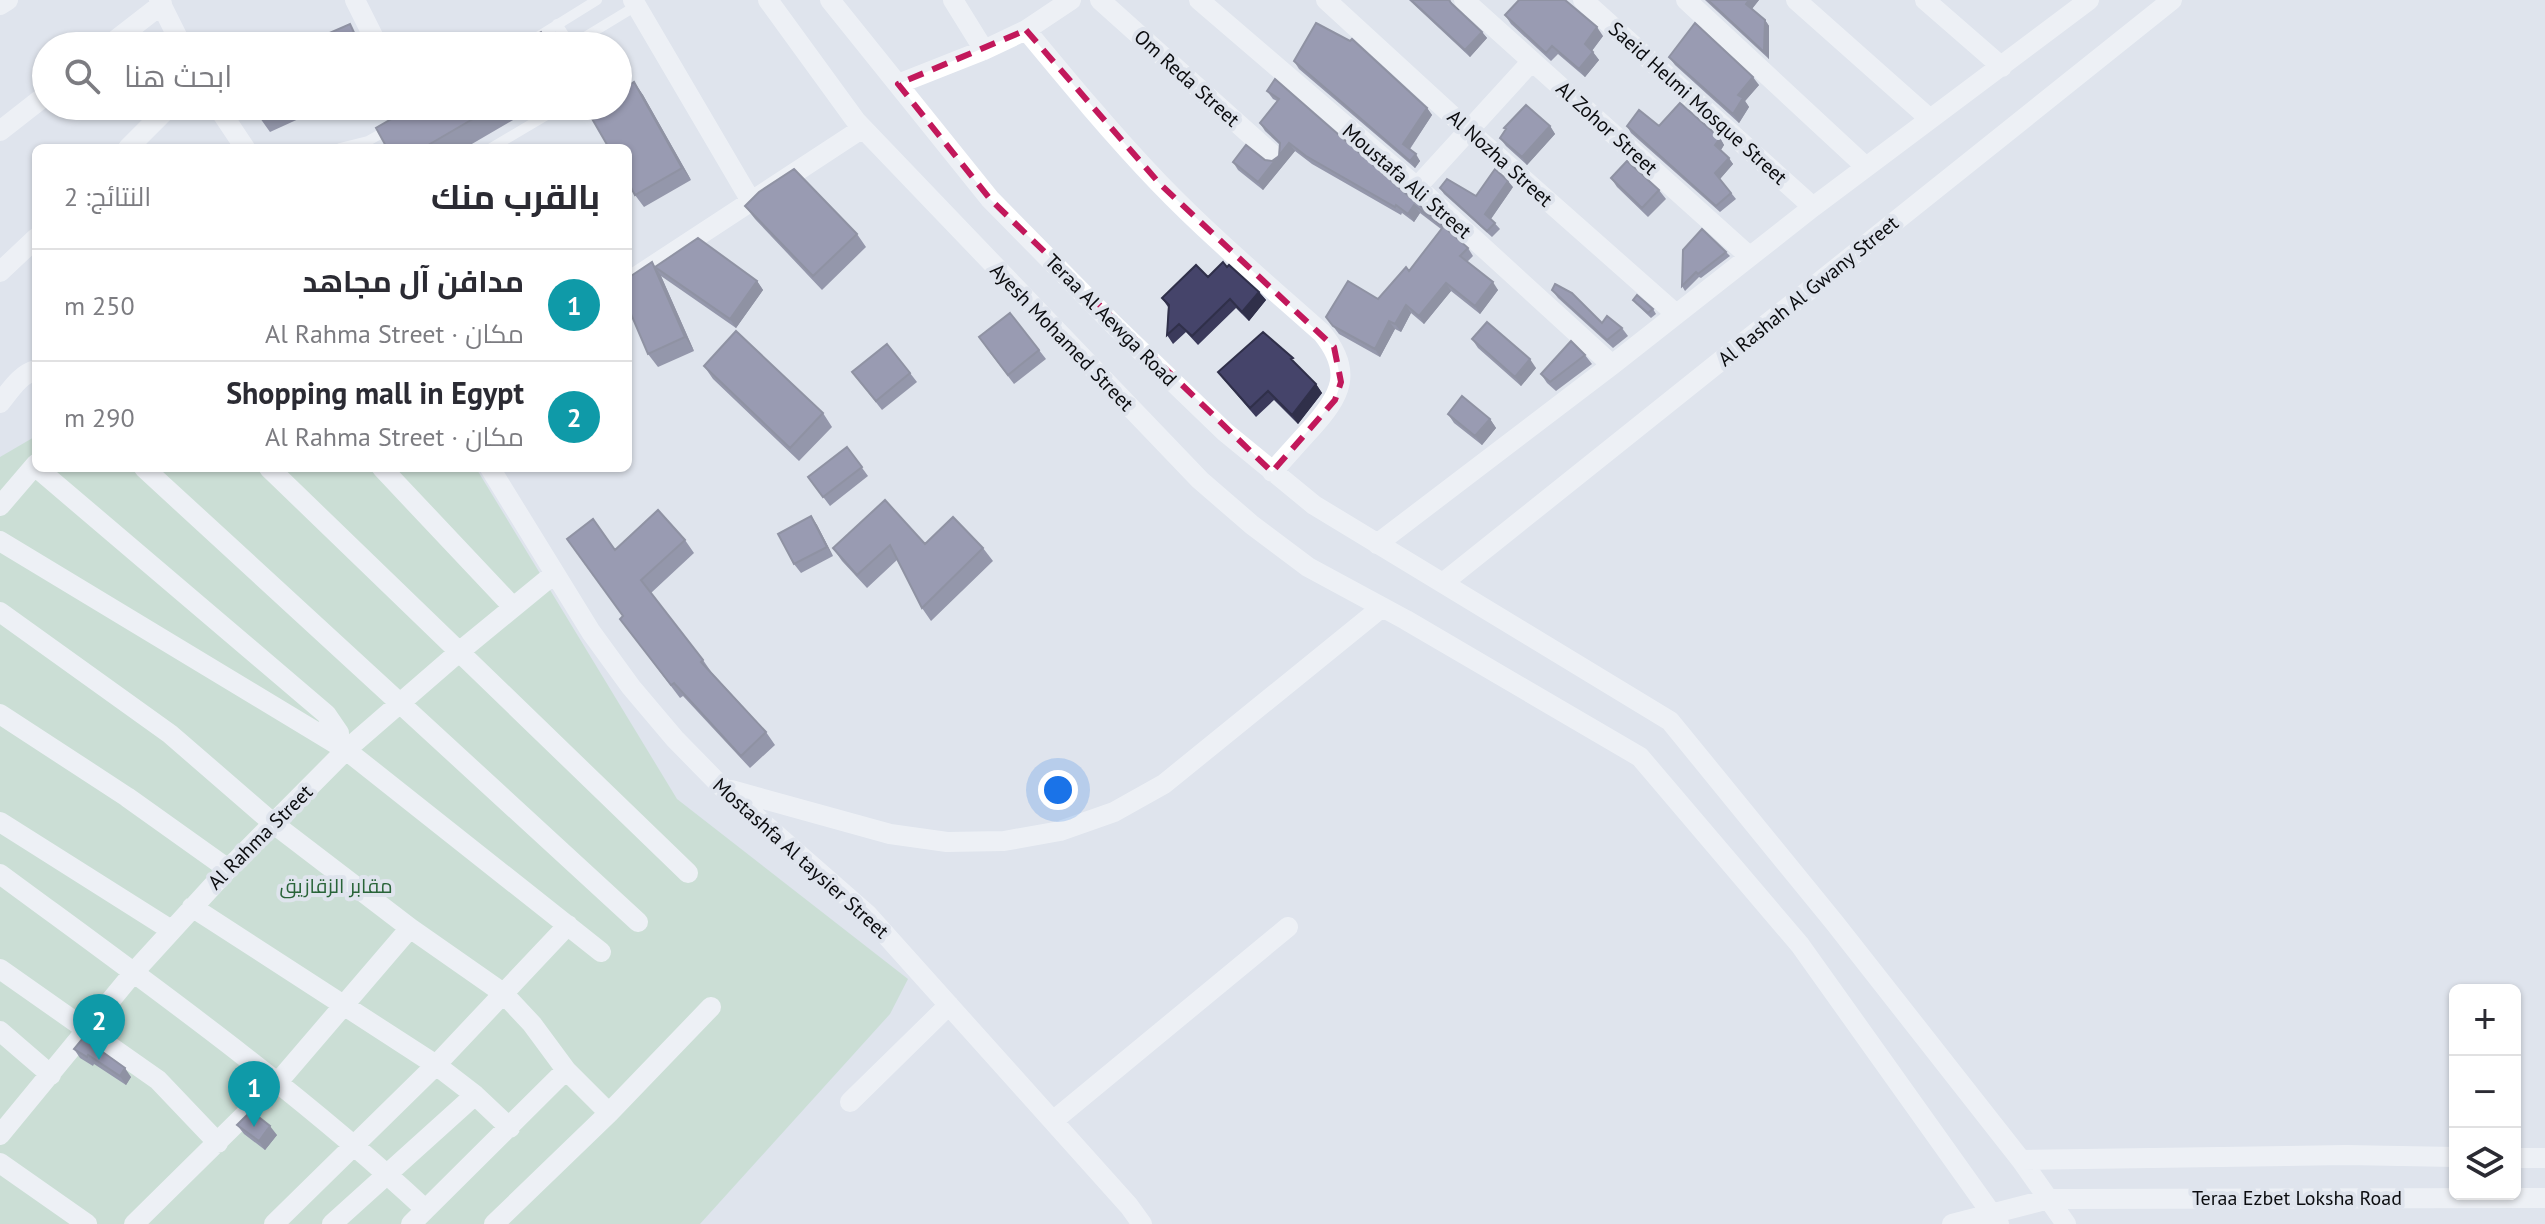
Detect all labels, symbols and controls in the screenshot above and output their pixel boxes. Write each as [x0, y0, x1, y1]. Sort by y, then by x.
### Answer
street label: Saeid Helmi Mosque Street [1603, 16, 1793, 190]
street label: Om Reda Street [1129, 24, 1245, 132]
search box [32, 32, 632, 120]
icon: search [60, 54, 104, 98]
text: ابحث هنا [124, 56, 232, 95]
street label: Al Zohor Street [1551, 76, 1663, 181]
street label: Al Nozha Street [1442, 104, 1558, 212]
street label: Moustafa Ali Street [1337, 118, 1477, 244]
text: بالقرب منك [431, 174, 600, 218]
text: النتائج: 2 [64, 180, 151, 213]
street label: Al Rashah Al Gwany Street [1712, 210, 1904, 372]
street label: Teraa Al Aewga Road [1039, 248, 1183, 392]
street label: Ayesh Mohamed Street [985, 257, 1140, 417]
text: مدافن آل مجاهد [302, 261, 524, 300]
text: 250 m [64, 289, 135, 322]
text: 1 [567, 289, 581, 322]
text: مكان · Al Rahma Street [265, 317, 524, 350]
text: Shopping mall in Egypt [226, 373, 524, 412]
text: 290 m [64, 401, 135, 434]
text: 2 [567, 401, 581, 434]
text: مكان · Al Rahma Street [265, 420, 524, 453]
your location [1038, 770, 1078, 810]
street label: Mostashfa Al taysier Street [708, 772, 895, 944]
street label: Al Rahma Street [202, 779, 318, 895]
park label: مقابر الزقازيق [279, 873, 393, 899]
map controls [2449, 984, 2521, 1200]
button: + [2449, 984, 2521, 1056]
pin: 2 [73, 994, 125, 1060]
button: − [2449, 1056, 2521, 1128]
pin: 1 [228, 1061, 280, 1127]
button: layers [2449, 1128, 2521, 1200]
street label: Teraa Ezbet Loksha Road [2192, 1185, 2402, 1211]

